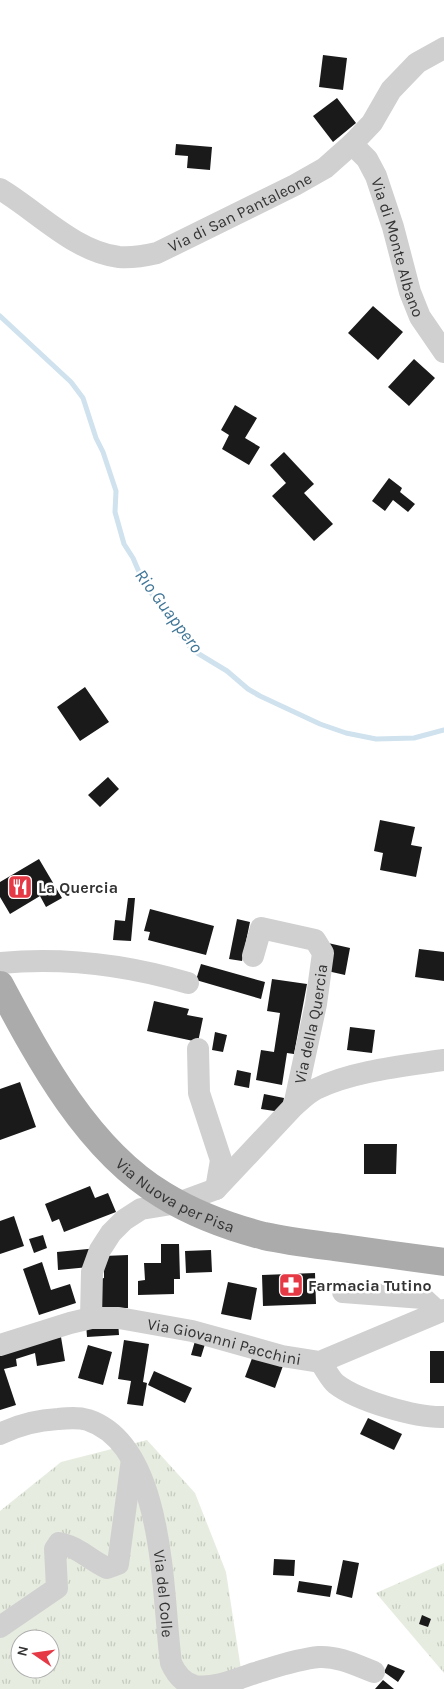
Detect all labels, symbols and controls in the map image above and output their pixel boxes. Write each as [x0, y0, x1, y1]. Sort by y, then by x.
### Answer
street label: Via di San Pantaleone [165, 169, 315, 256]
street label: Via di Monte Albano [367, 175, 428, 320]
water label: Rio Guappero [130, 565, 208, 657]
restaurant icon: La Quercia [7, 874, 33, 900]
place label: La Quercia [38, 878, 118, 897]
street label: Via della Quercia [290, 963, 331, 1086]
street label: Via Nuova per Pisa [112, 1154, 237, 1237]
pharmacy icon: Farmacia Tutino [278, 1272, 304, 1298]
place label: Farmacia Tutino [308, 1276, 431, 1295]
street label: Via Giovanni Pacchini [146, 1314, 303, 1369]
street label: Via del Colle [150, 1548, 177, 1638]
north arrow [10, 1629, 60, 1679]
text: N [13, 1644, 32, 1658]

